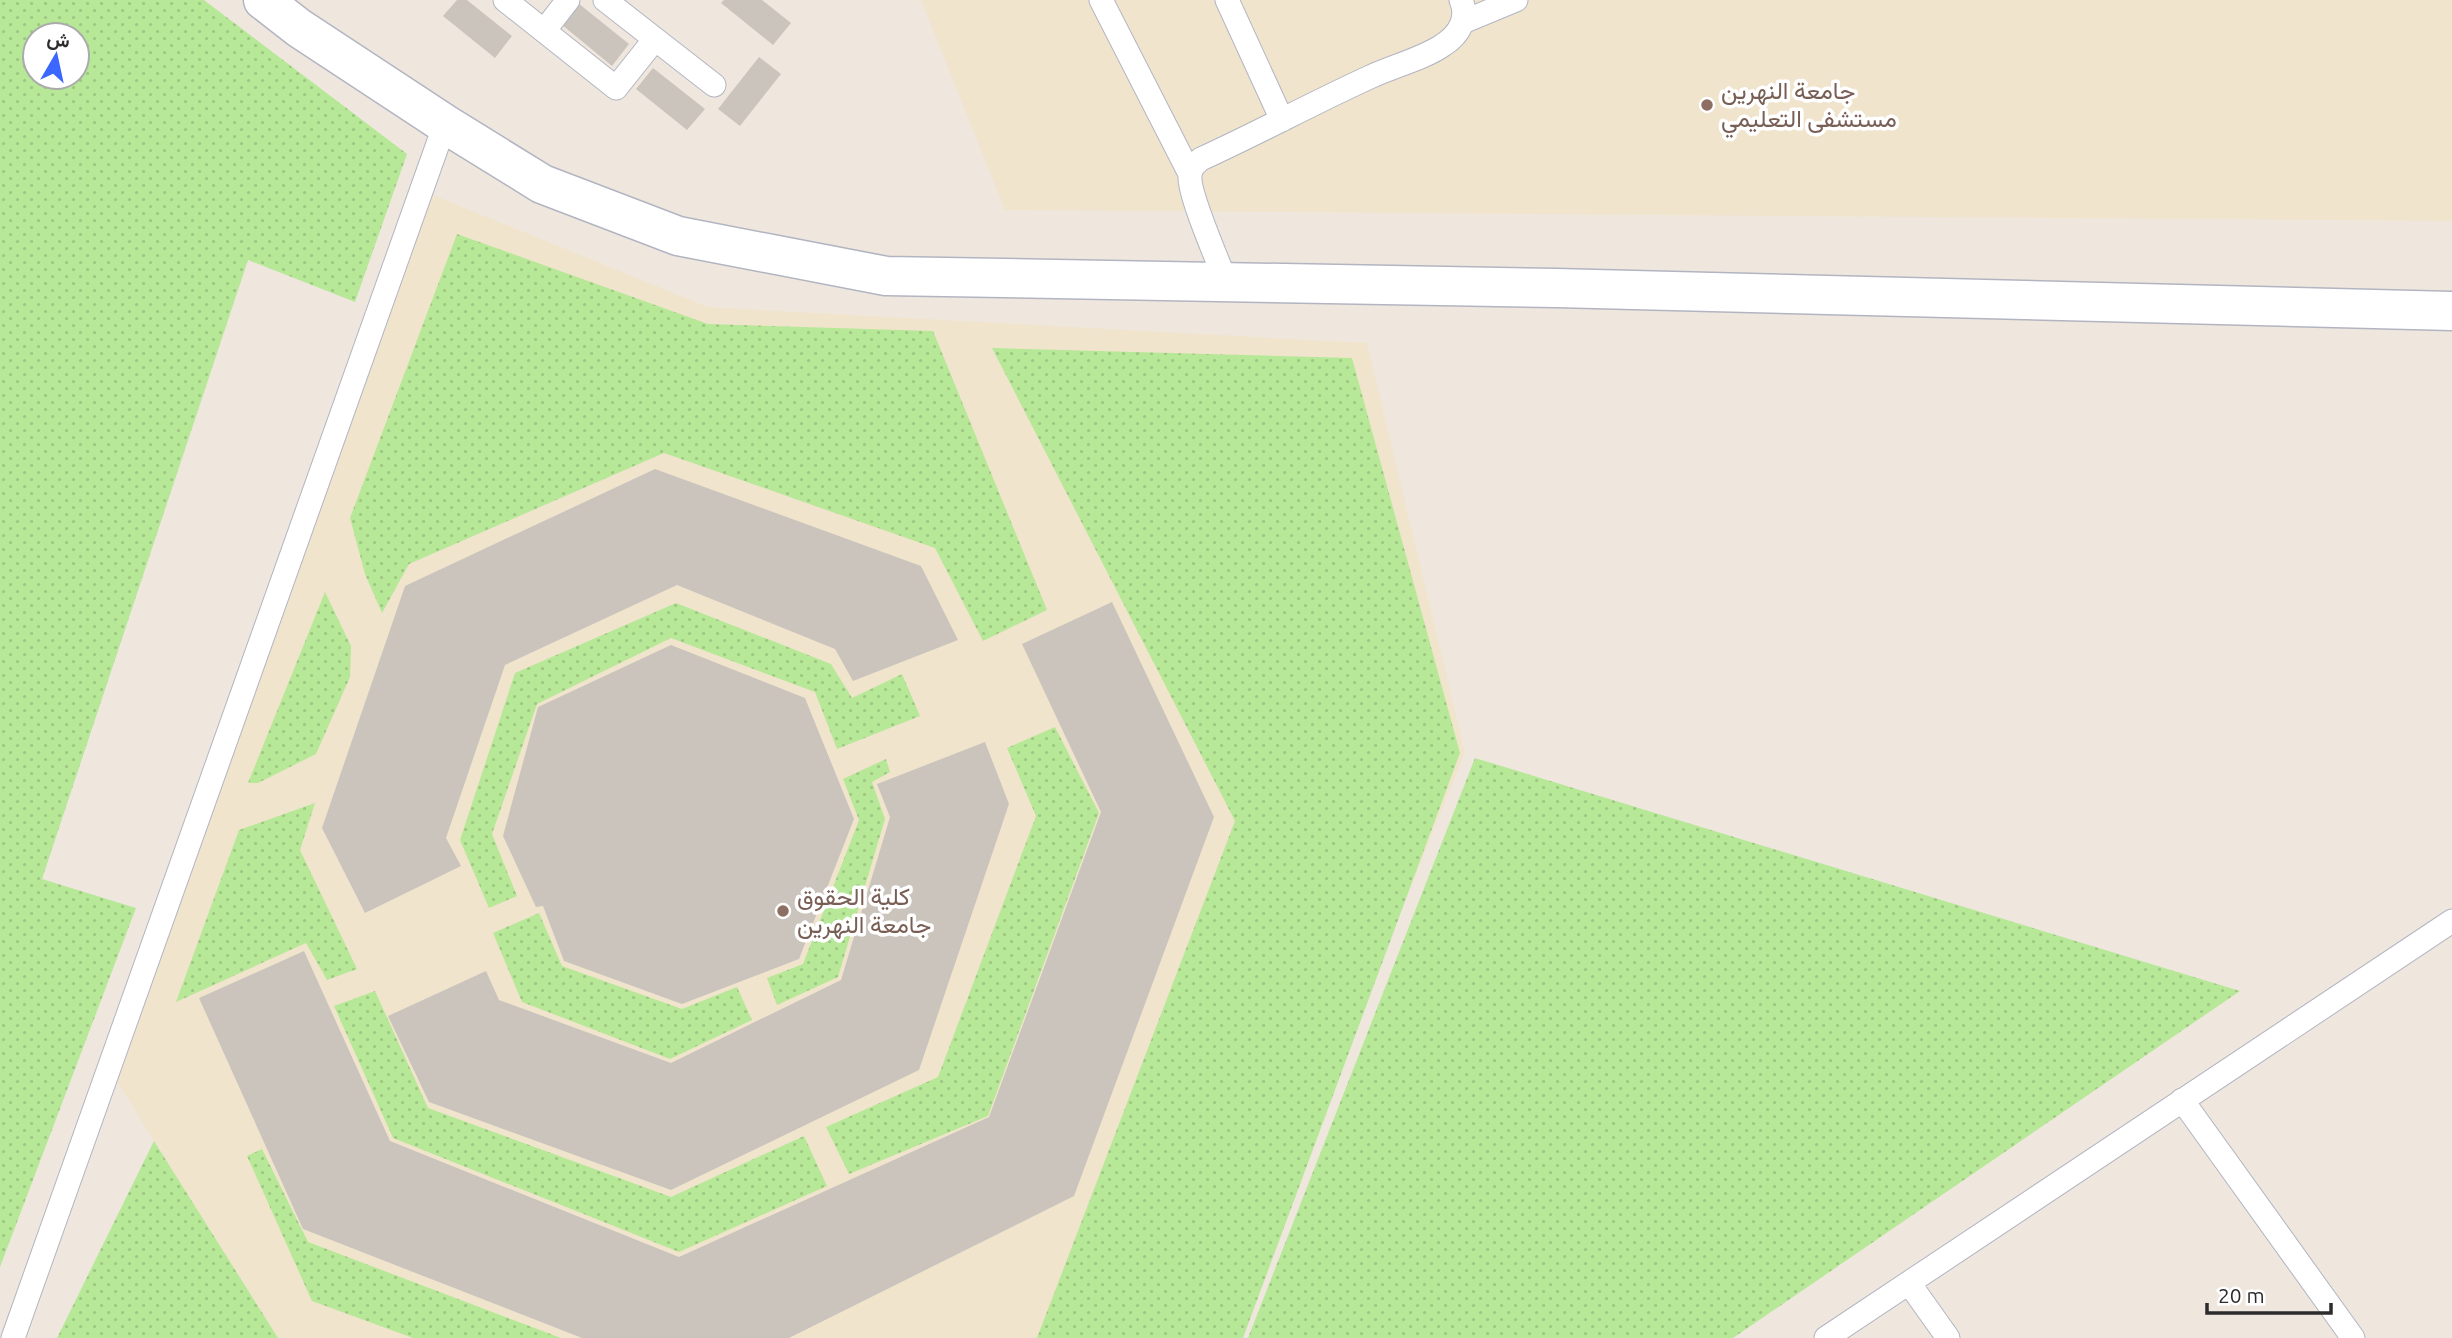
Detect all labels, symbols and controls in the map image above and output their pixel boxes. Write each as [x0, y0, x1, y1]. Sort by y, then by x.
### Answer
north arrow [21, 21, 91, 91]
text: ش [46, 27, 72, 53]
place label: جامعة النهرين مستشفى التعليمي [1721, 77, 1897, 138]
marker: جامعة النهرين مستشفى التعليمي [1699, 97, 1715, 113]
place label: كلية الحقوق جامعة النهرين [797, 883, 931, 940]
marker: كلية الحقوق جامعة النهرين [775, 903, 791, 919]
scale bar [2207, 1272, 2331, 1316]
text: 20 m [2218, 1283, 2265, 1307]

